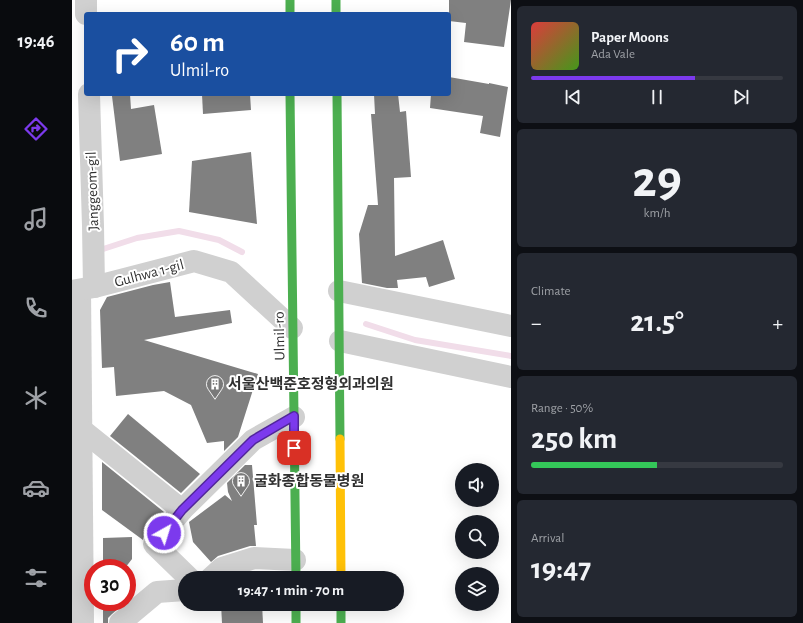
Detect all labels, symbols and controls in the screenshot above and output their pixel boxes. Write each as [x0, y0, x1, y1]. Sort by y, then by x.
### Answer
icon: right [104, 28, 156, 80]
text: 60 m [170, 29, 225, 57]
text: Paper Moons [591, 30, 669, 45]
text: 19:46 [17, 33, 55, 51]
text: Ada Vale [591, 48, 635, 61]
text: Ulmil-ro [170, 62, 229, 80]
icon: previous [562, 86, 584, 108]
icon: pause [646, 86, 668, 108]
icon: next [730, 86, 752, 108]
icon: directions [22, 115, 50, 143]
street label: Janggeom-gil [84, 151, 101, 231]
text: 29 [632, 154, 682, 206]
icon: music [22, 205, 50, 233]
text: km/h [644, 207, 670, 220]
street label: Gulhwa 1-gil [113, 257, 185, 290]
text: Climate [531, 285, 570, 298]
icon: phone [22, 294, 50, 322]
text: 21.5° [630, 307, 684, 337]
street label: Ulmil-ro [272, 311, 287, 361]
text: − [531, 312, 542, 334]
text: + [772, 312, 783, 334]
building icon: 서울산백준호정형외과의원 [205, 374, 225, 399]
place label: 서울산백준호정형외과의원 [228, 376, 394, 392]
icon: climate [22, 384, 50, 412]
text: Range · 50% [531, 402, 593, 415]
text: 250 km [531, 424, 617, 454]
pin [277, 431, 311, 465]
icon: arrive [283, 437, 305, 459]
map controls [455, 463, 499, 611]
button: sound [455, 463, 499, 507]
building icon: 굴화종합동물병원 [231, 471, 251, 496]
place label: 굴화종합동물병원 [254, 472, 364, 489]
icon: car [22, 474, 50, 502]
position arrow [143, 512, 185, 554]
button: search [455, 515, 499, 559]
text: Arrival [531, 532, 564, 545]
text: 19:47 [531, 554, 591, 584]
speed limit sign: 30 [84, 559, 136, 611]
icon: filters [22, 564, 50, 592]
button: layers [455, 567, 499, 611]
text: 19:47 · 1 min · 70 m [238, 583, 344, 598]

